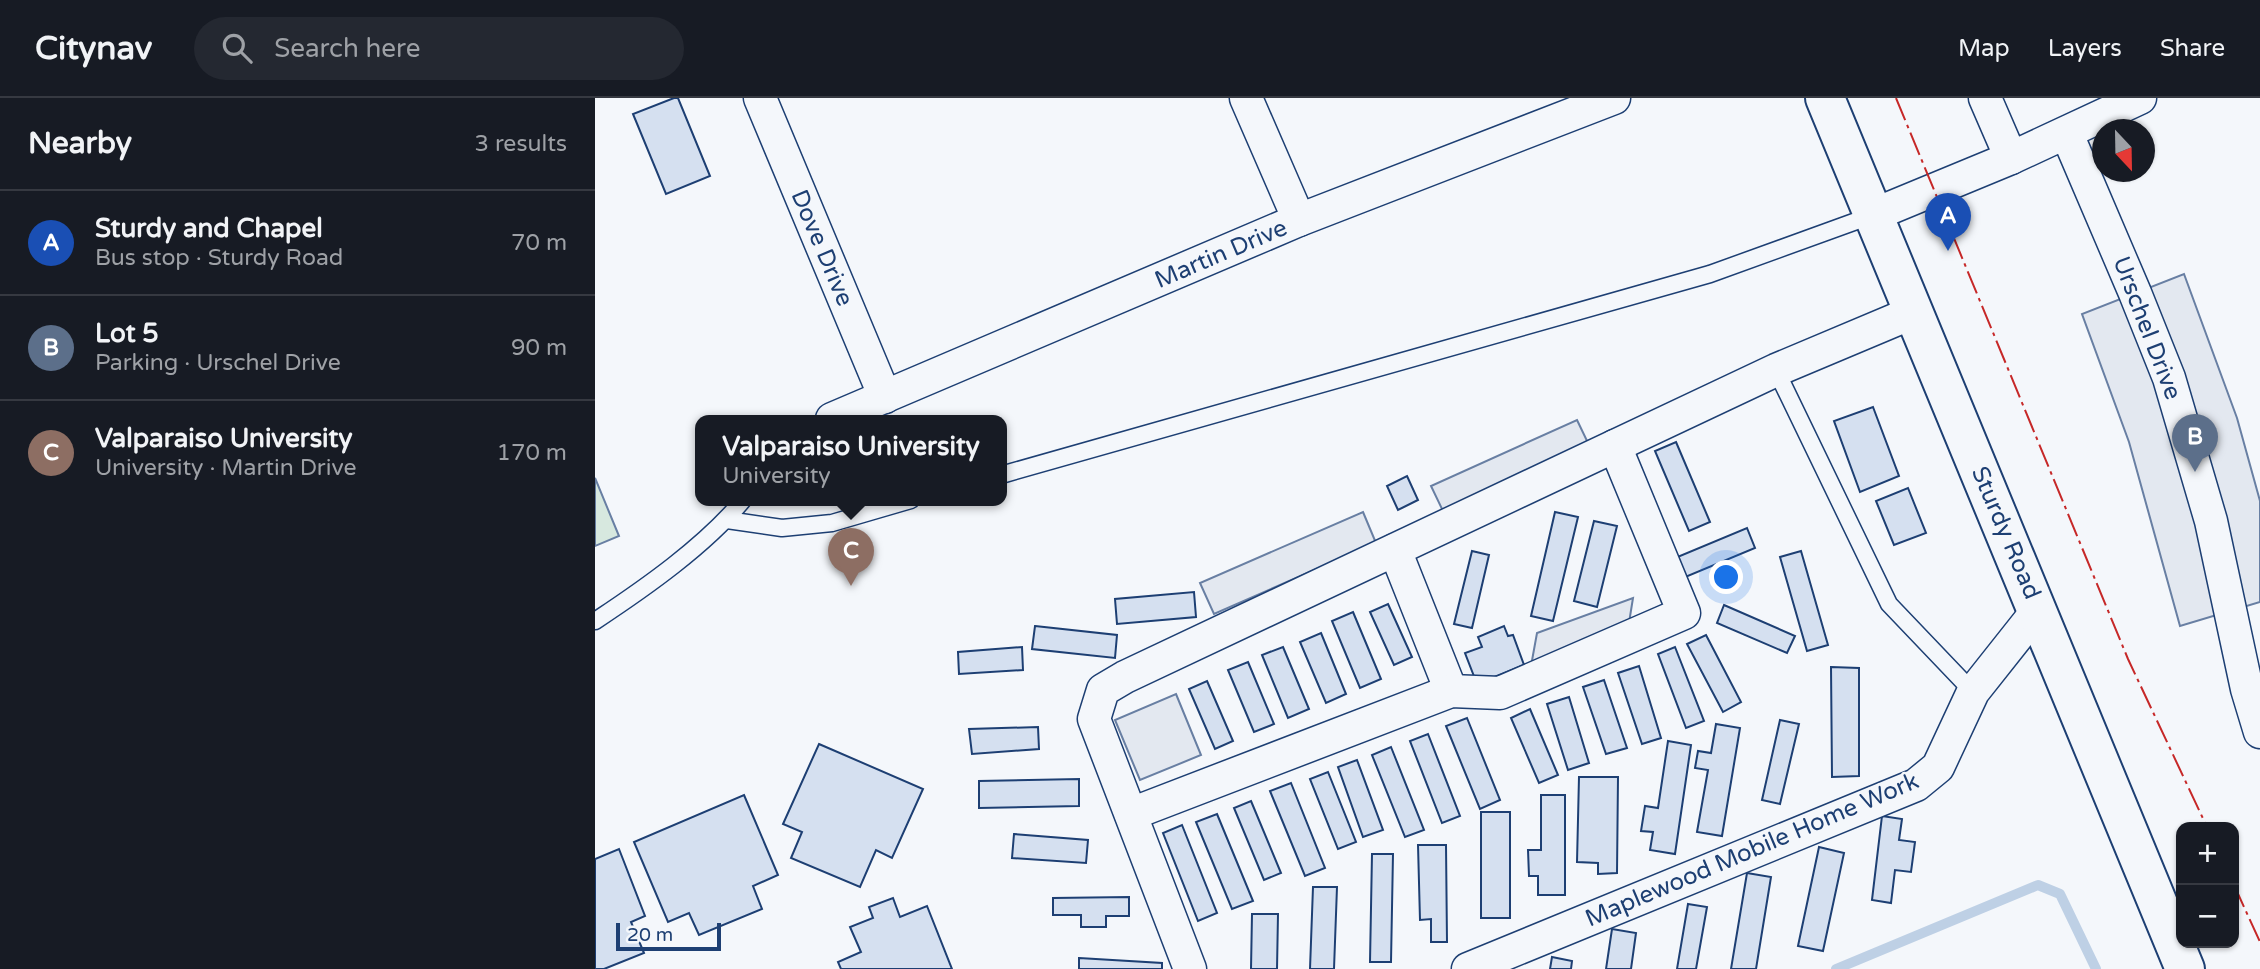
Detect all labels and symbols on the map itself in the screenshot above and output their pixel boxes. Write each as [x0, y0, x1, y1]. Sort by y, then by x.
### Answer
north arrow [2092, 119, 2155, 182]
street label: Dove Drive [785, 186, 859, 310]
pin: A [1925, 193, 1971, 251]
street label: Martin Drive [1150, 213, 1292, 295]
street label: Urschel Drive [2106, 252, 2188, 404]
pin: B [2172, 414, 2218, 472]
street label: Sturdy Road [1965, 462, 2047, 604]
pin: C [828, 528, 874, 586]
your location [1709, 560, 1743, 594]
street label: Maplewood Mobile Home Work [1581, 766, 1923, 934]
scale bar [616, 920, 721, 952]

